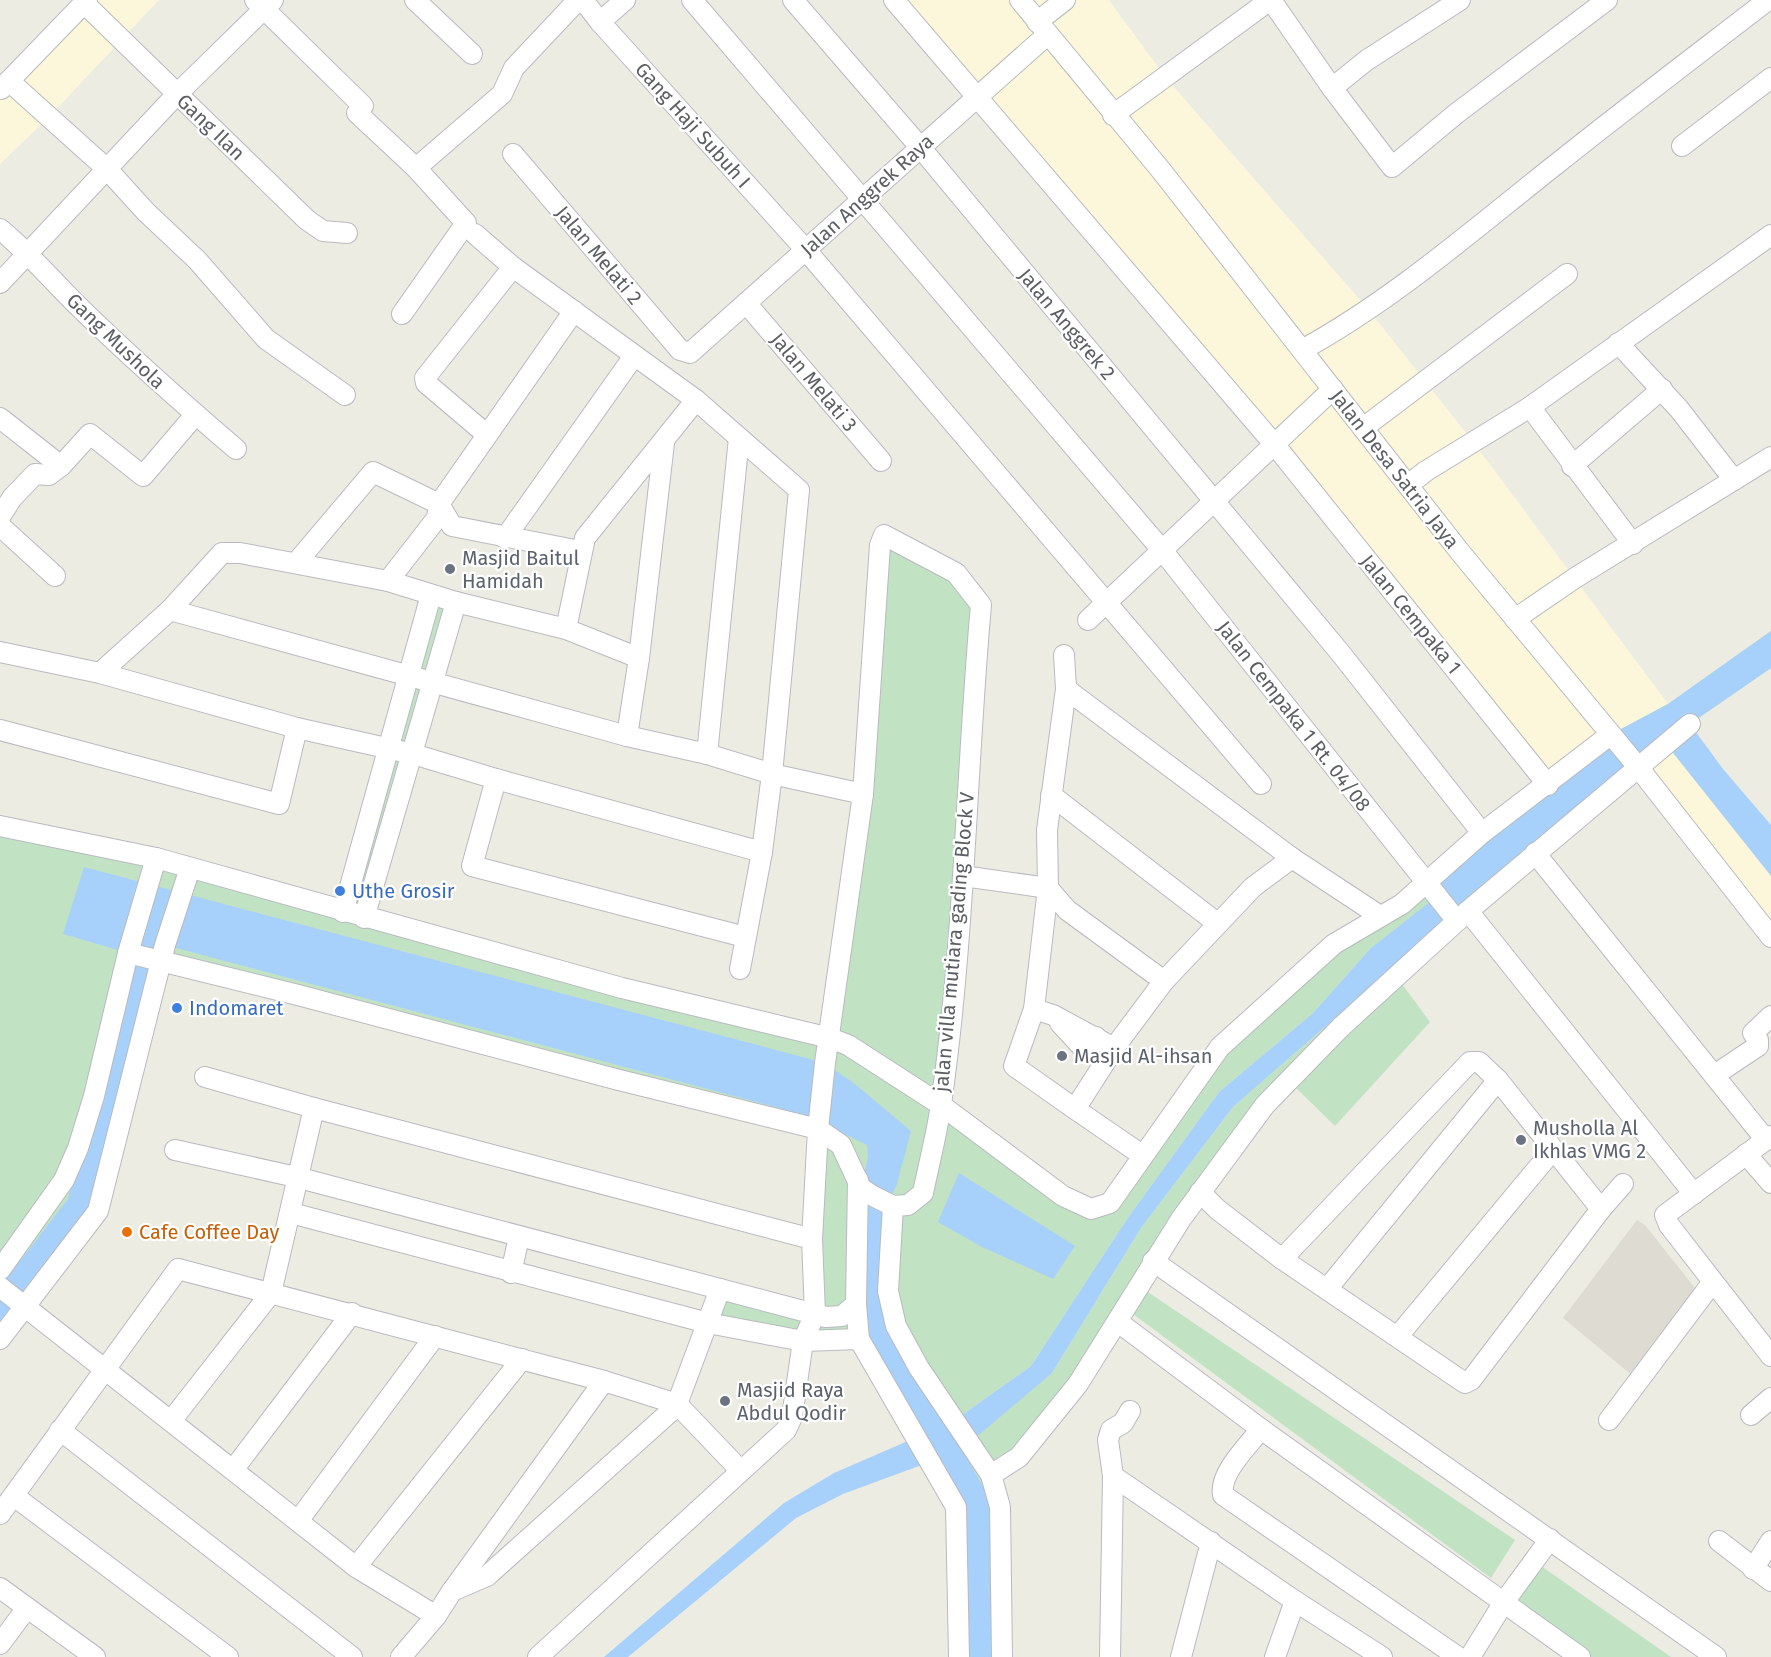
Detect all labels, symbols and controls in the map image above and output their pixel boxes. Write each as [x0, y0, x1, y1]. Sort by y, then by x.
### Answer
street label: Gang Haji Subuh I [630, 57, 756, 193]
street label: Gang Ilan [172, 89, 250, 165]
street label: Jalan Anggrek Raya [795, 129, 939, 261]
street label: Jalan Melati 2 [551, 201, 647, 309]
street label: Jalan Anggrek 2 [1013, 263, 1121, 385]
street label: Gang Mushola [62, 288, 170, 394]
street label: Jalan Melati 3 [766, 328, 862, 436]
street label: Jalan Desa Satria Jaya [1325, 385, 1465, 553]
place label: Masjid Baitul Hamidah [462, 546, 580, 593]
street label: Jalan Cempaka 1 [1356, 549, 1466, 679]
marker: Masjid Baitul Hamidah [443, 562, 457, 576]
street label: Jalan Cempaka 1 Rt. 04/08 [1212, 616, 1376, 816]
street label: jalan villa mutiara gading Block V [929, 791, 979, 1094]
place label: Uthe Grosir [352, 879, 455, 903]
marker: Uthe Grosir [333, 884, 347, 898]
place label: Indomaret [189, 996, 284, 1020]
marker: Indomaret [170, 1001, 184, 1015]
place label: Masjid Al-ihsan [1074, 1044, 1212, 1068]
marker: Masjid Al-ihsan [1055, 1049, 1069, 1063]
place label: Musholla Al Ikhlas VMG 2 [1533, 1116, 1646, 1163]
marker: Musholla Al Ikhlas VMG 2 [1514, 1133, 1528, 1147]
place label: Cafe Coffee Day [139, 1220, 280, 1244]
marker: Cafe Coffee Day [120, 1225, 134, 1239]
place label: Masjid Raya Abdul Qodir [737, 1378, 846, 1425]
marker: Masjid Raya Abdul Qodir [718, 1394, 732, 1408]

